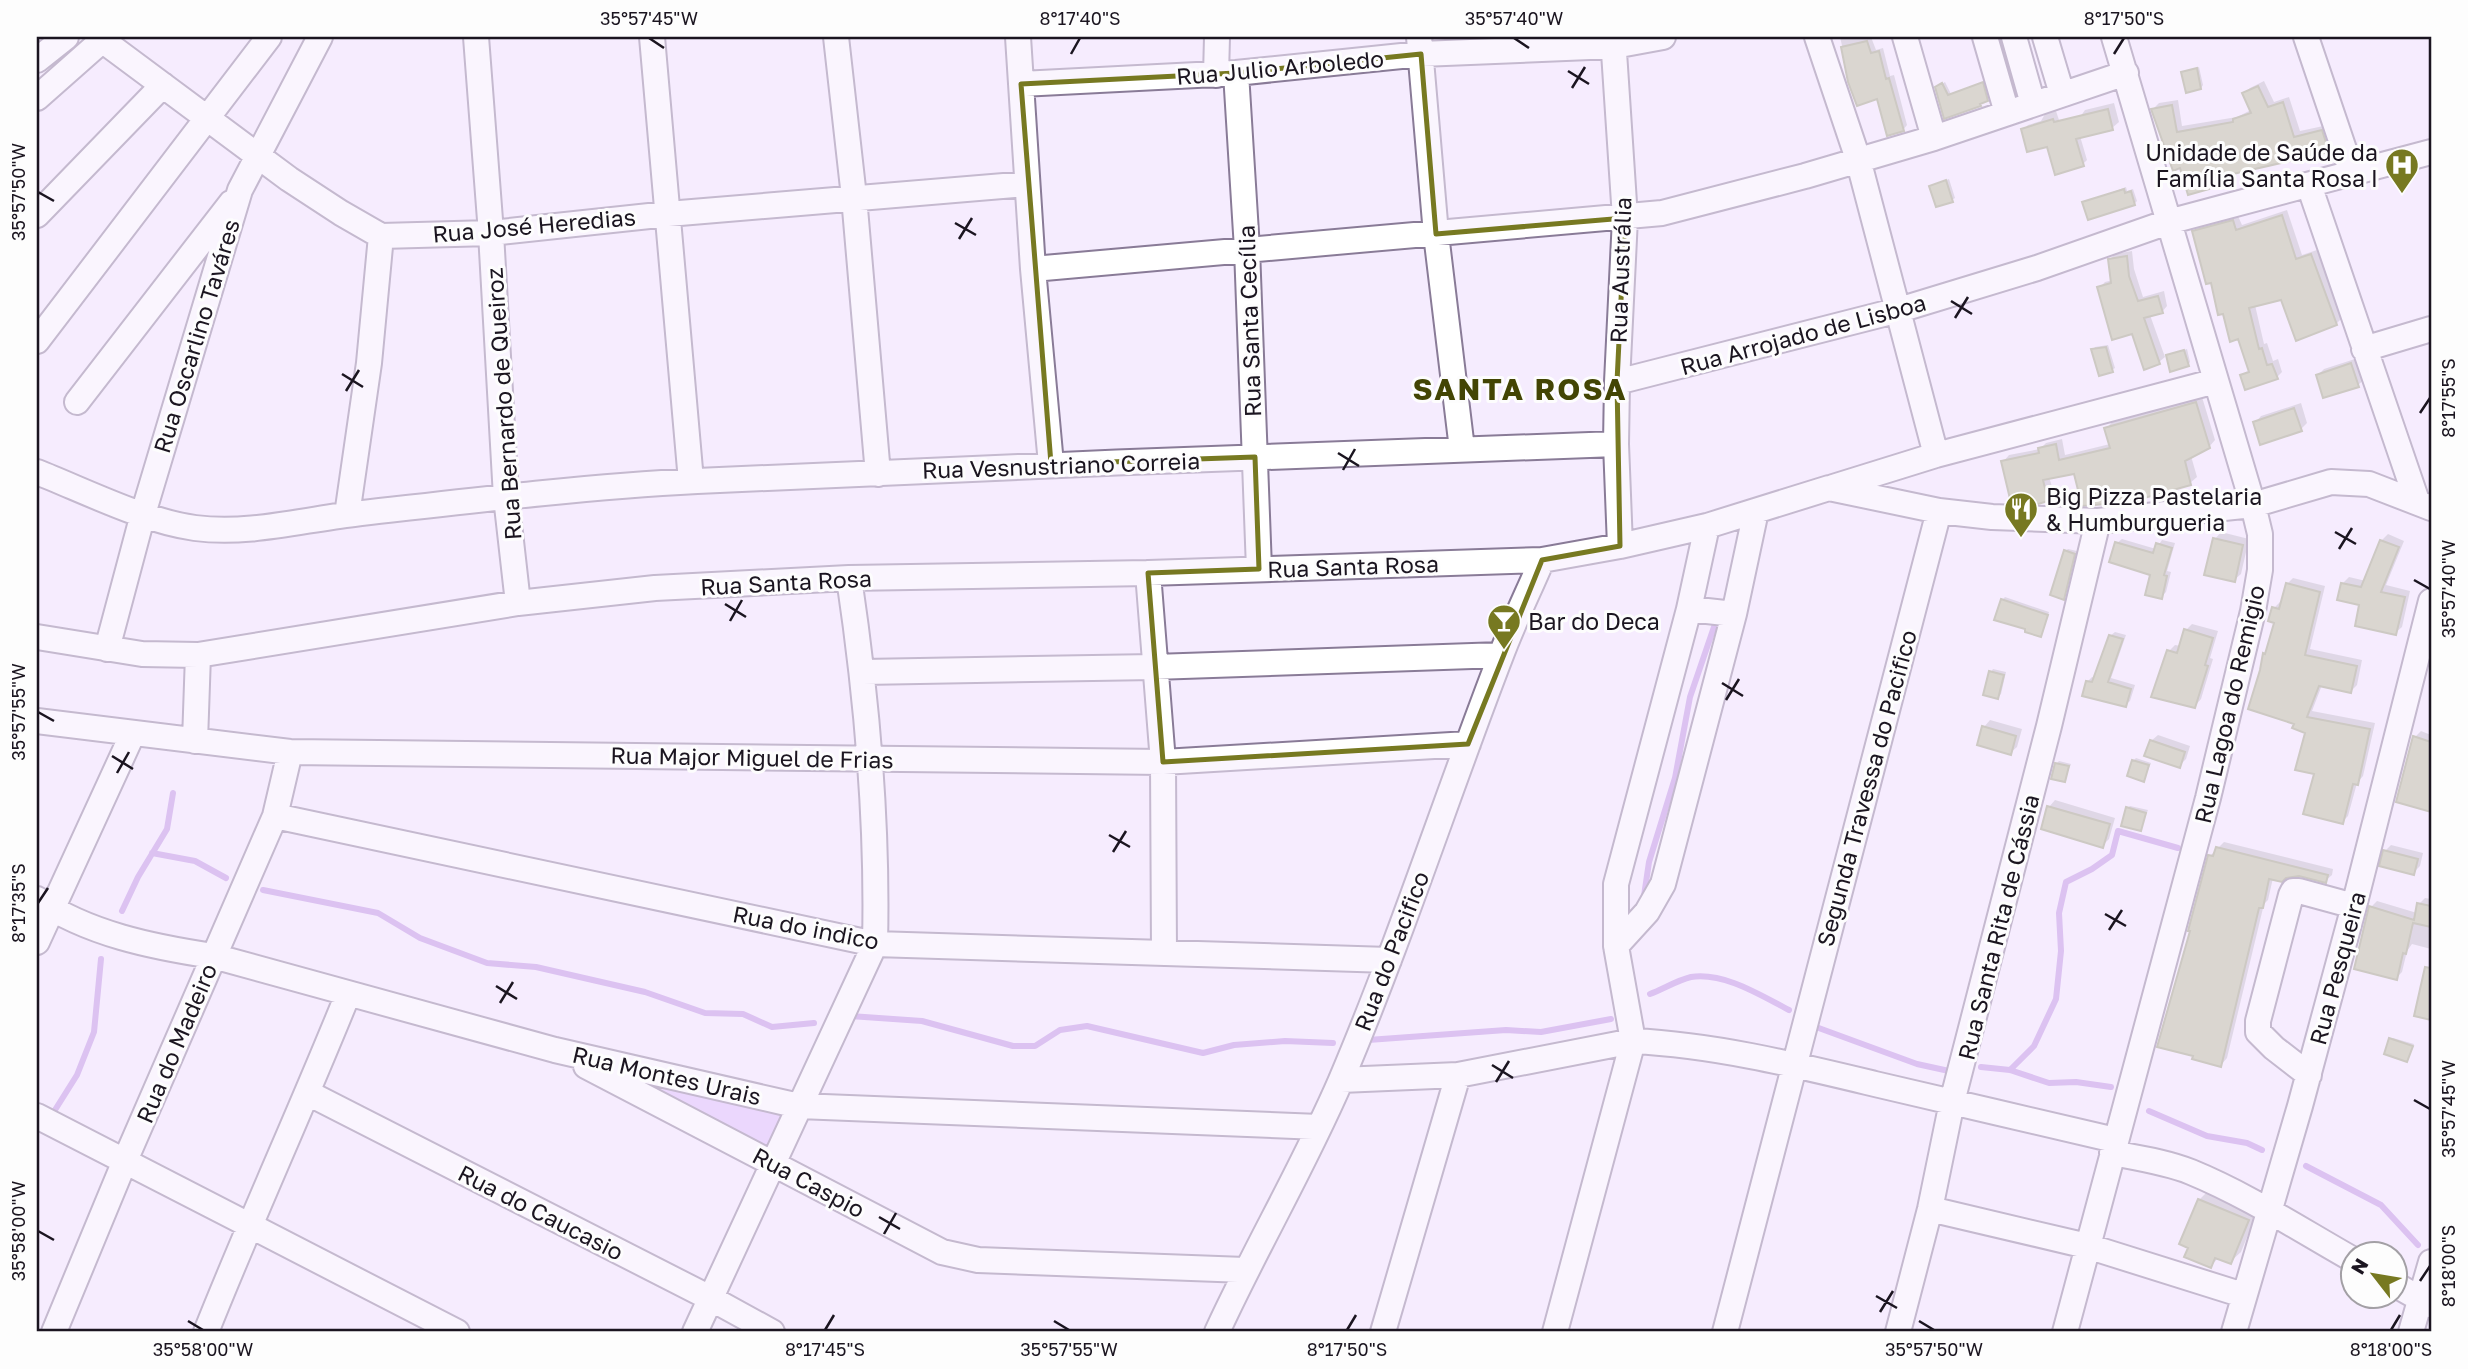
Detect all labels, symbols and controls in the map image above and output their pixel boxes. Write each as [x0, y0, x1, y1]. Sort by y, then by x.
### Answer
text: 35°57'45"W [600, 7, 698, 29]
text: 8°17'40"S [1040, 7, 1120, 29]
text: 35°57'40"W [1465, 7, 1563, 29]
text: 8°17'50"S [2084, 7, 2164, 29]
street label: Rua Julio Arboledo [1175, 44, 1385, 90]
place label: Unidade de Saúde da Família Santa Rosa I [2145, 138, 2378, 192]
text: 35°57'50"W [7, 143, 29, 241]
hospital icon: Unidade de Saúde da Família Santa Rosa I [2383, 146, 2421, 195]
street label: Rua Austrália [1603, 196, 1637, 344]
street label: Rua José Heredias [431, 202, 637, 248]
street label: Rua Oscarlino Taváres [147, 216, 245, 456]
street label: Rua Santa Cecília [1232, 225, 1266, 417]
street label: Rua Bernardo de Queiroz [480, 267, 526, 541]
street label: Rua Arrojado de Lisboa [1677, 288, 1929, 380]
text: 8°17'55"S [2437, 358, 2459, 438]
district label: SANTA ROSA [1412, 371, 1628, 407]
street label: Rua Vesnustriano Correia [921, 446, 1201, 484]
place label: Big Pizza Pastelaria & Humburgueria [2046, 482, 2262, 536]
restaurant icon: Big Pizza Pastelaria & Humburgueria [2002, 490, 2040, 539]
text: 35°57'40"W [2437, 540, 2459, 638]
street label: Rua Santa Rosa [1267, 549, 1439, 583]
street label: Rua Santa Rosa [699, 564, 873, 600]
street label: Rua Lagoa do Remigio [2188, 582, 2270, 826]
bar icon: Bar do Deca [1485, 602, 1523, 651]
place label: Bar do Deca [1528, 607, 1660, 635]
street label: Segunda Travessa do Pacifico [1810, 627, 1922, 949]
text: 35°57'55"W [7, 663, 29, 761]
street label: Rua Major Miguel de Frias [610, 741, 894, 773]
street label: Rua Santa Rita de Cássia [1951, 791, 2045, 1063]
text: 8°17'35"S [7, 863, 29, 943]
street label: Rua do Pacifico [1348, 867, 1434, 1035]
street label: Rua Pesqueira [2303, 888, 2371, 1048]
street label: Rua do indico [730, 899, 882, 955]
street label: Rua do Madeiro [130, 959, 222, 1127]
street label: Rua Montes Urais [570, 1040, 764, 1110]
text: 35°57'45"W [2437, 1060, 2459, 1158]
street label: Rua Caspio [748, 1141, 870, 1223]
street label: Rua do Caucasio [454, 1158, 628, 1266]
text: 35°58'00"W [7, 1181, 29, 1281]
text: 8°18'00"S [2437, 1225, 2459, 1307]
north arrow [2338, 1240, 2408, 1310]
text: N [2345, 1254, 2373, 1278]
text: 35°58'00"W [153, 1338, 253, 1360]
text: 8°17'45"S [785, 1338, 865, 1360]
text: 35°57'55"W [1020, 1338, 1118, 1360]
text: 8°17'50"S [1307, 1338, 1387, 1360]
text: 35°57'50"W [1885, 1338, 1983, 1360]
text: 8°18'00"S [2350, 1338, 2432, 1360]

